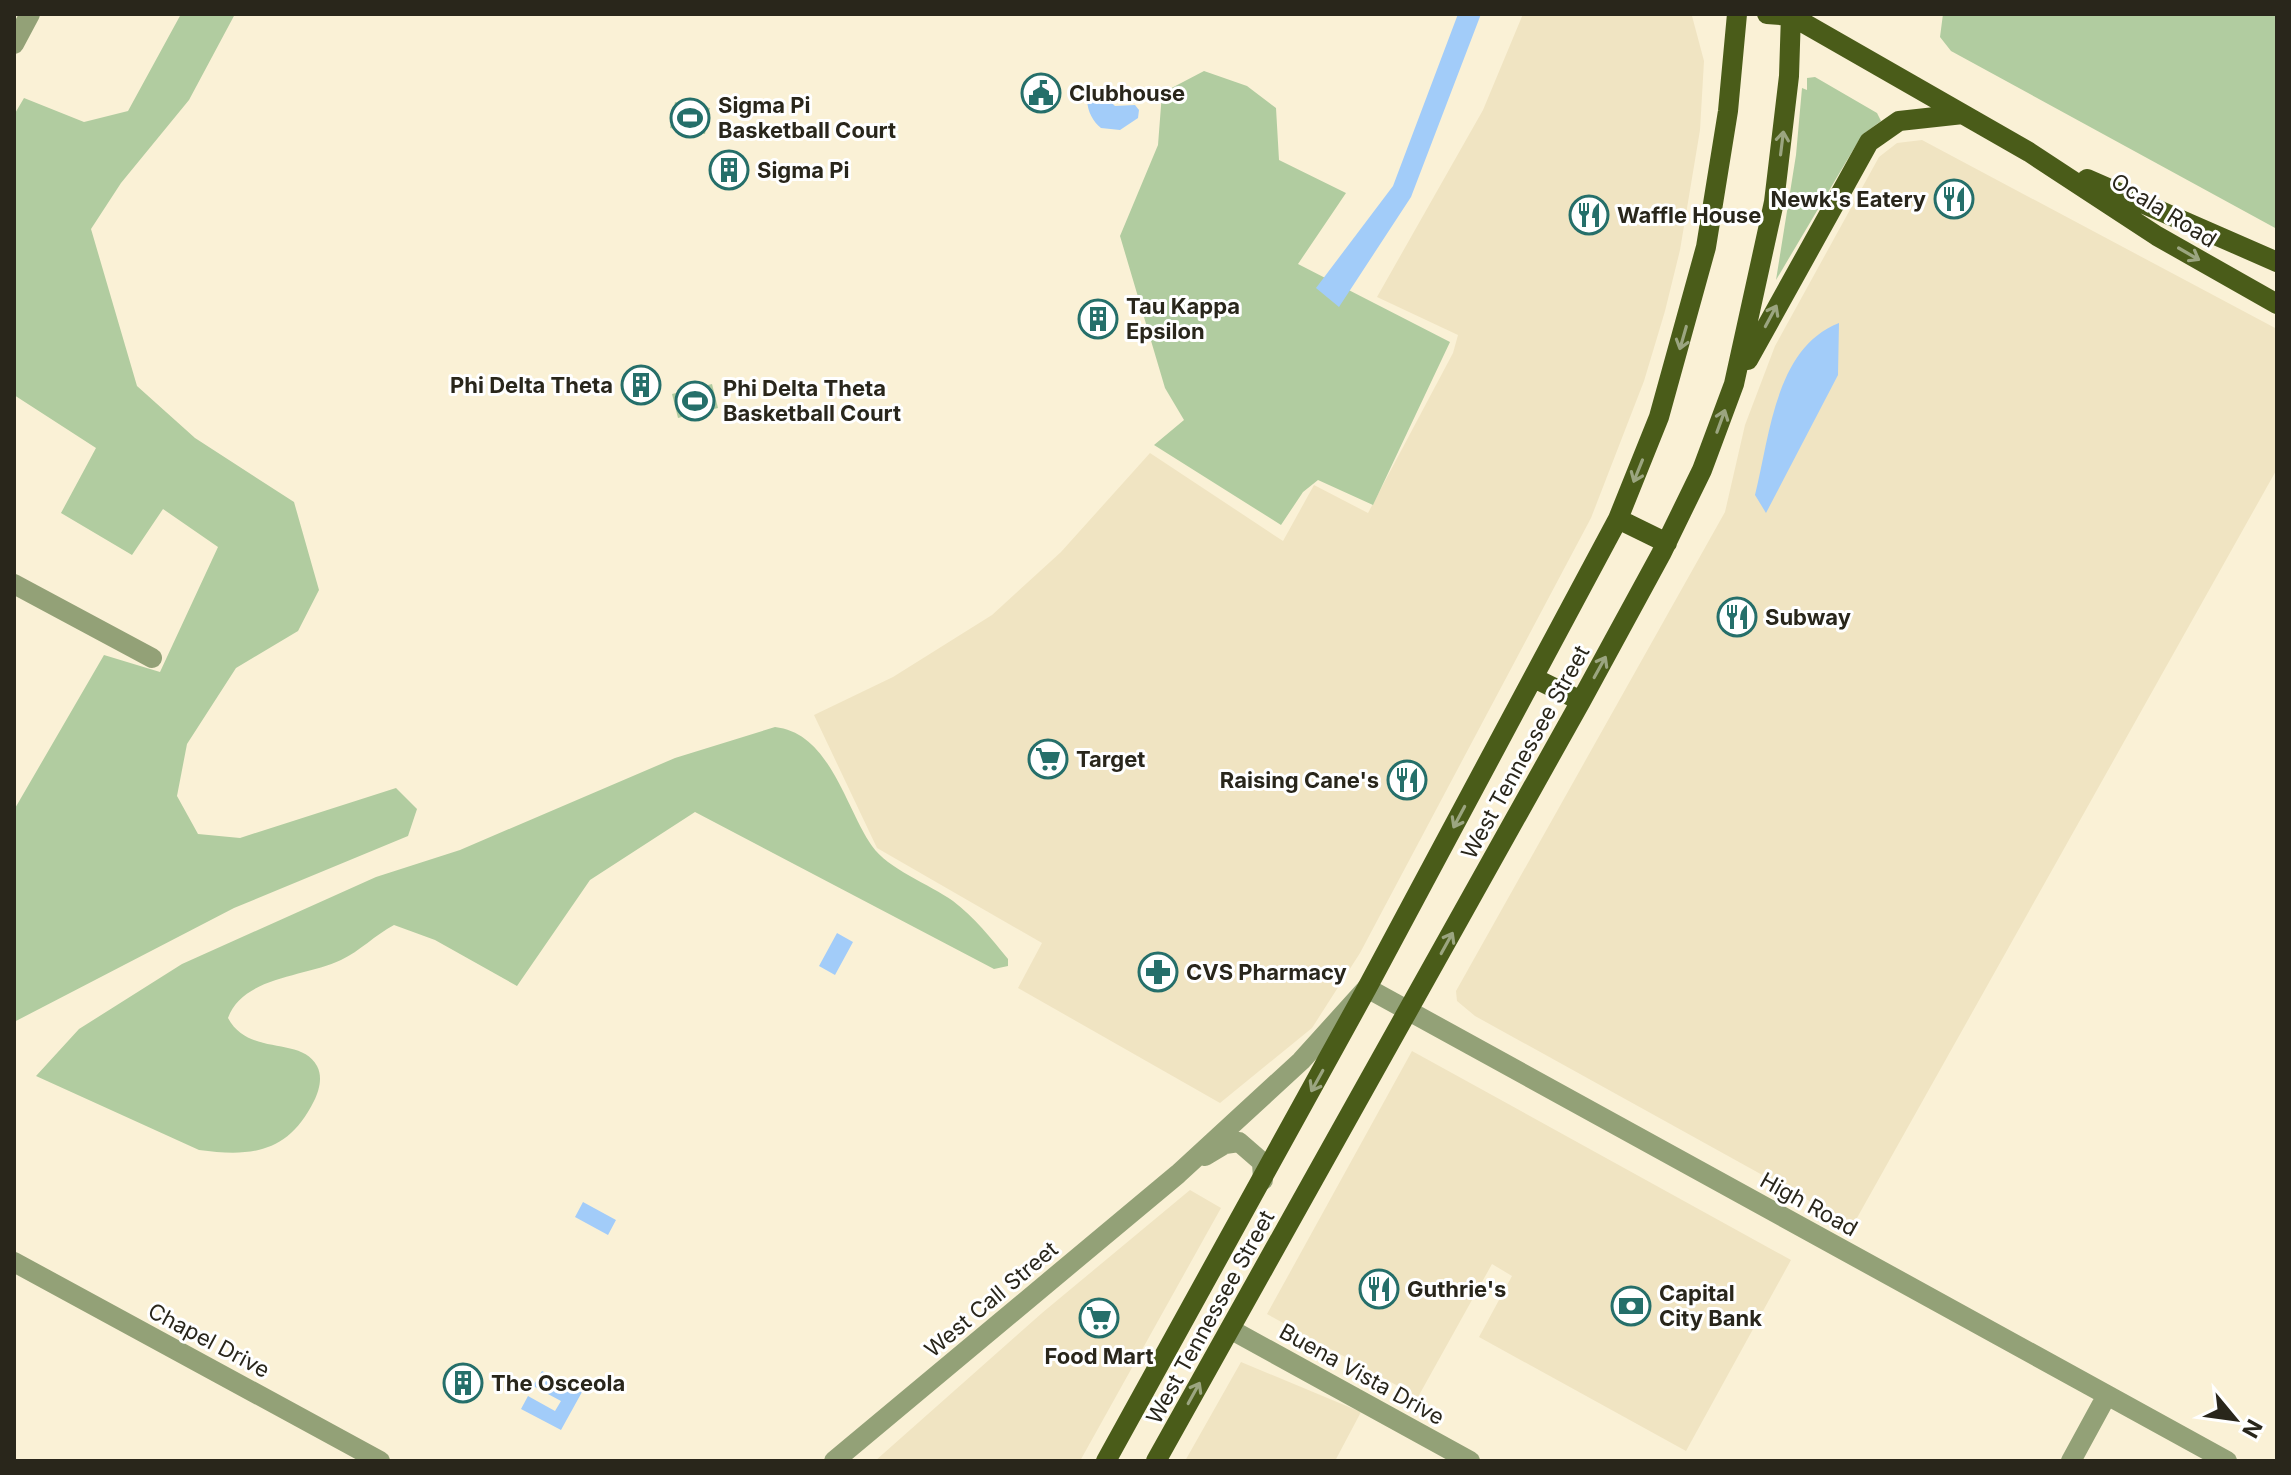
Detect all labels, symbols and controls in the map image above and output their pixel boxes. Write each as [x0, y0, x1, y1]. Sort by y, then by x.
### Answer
public building icon: Clubhouse [1020, 72, 1062, 114]
place label: Clubhouse [1069, 80, 1185, 106]
place label: Sigma Pi Basketball Court [718, 92, 896, 143]
sports icon: Sigma Pi Basketball Court [669, 97, 711, 139]
one-way arrow [1774, 130, 1789, 157]
building icon: Sigma Pi [708, 149, 750, 191]
place label: Sigma Pi [757, 157, 850, 183]
street label: Ocala Road [2107, 167, 2221, 253]
restaurant icon: Newk's Eatery [1933, 178, 1975, 220]
place label: Newk's Eatery [1771, 186, 1926, 212]
restaurant icon: Waffle House [1568, 194, 1610, 236]
place label: Waffle House [1617, 202, 1761, 228]
one-way arrow [2177, 246, 2200, 262]
place label: Tau Kappa Epsilon [1126, 293, 1240, 344]
building icon: Tau Kappa Epsilon [1077, 298, 1119, 340]
one-way arrow [1764, 304, 1780, 328]
one-way arrow [1675, 325, 1690, 351]
building icon: Phi Delta Theta [620, 364, 662, 406]
place label: Phi Delta Theta [450, 372, 613, 398]
place label: Phi Delta Theta Basketball Court [723, 375, 901, 426]
sports icon: Phi Delta Theta Basketball Court [674, 380, 716, 422]
one-way arrow [1715, 409, 1729, 433]
one-way arrow [1630, 458, 1645, 483]
restaurant icon: Subway [1716, 596, 1758, 638]
place label: Subway [1765, 604, 1851, 630]
street label: West Tennessee Street [1456, 641, 1594, 863]
one-way arrow [1593, 655, 1608, 679]
supermarket icon: Target [1027, 738, 1069, 780]
place label: Target [1076, 746, 1145, 772]
restaurant icon: Raising Cane's [1386, 759, 1428, 801]
place label: Raising Cane's [1220, 767, 1379, 793]
one-way arrow [1451, 804, 1467, 828]
one-way arrow [1439, 932, 1455, 955]
pharmacy icon: CVS Pharmacy [1137, 951, 1179, 993]
place label: CVS Pharmacy [1186, 959, 1347, 985]
one-way arrow [1308, 1069, 1324, 1093]
street label: High Road [1756, 1167, 1862, 1241]
street label: West Tennessee Street [1141, 1206, 1279, 1428]
street label: West Call Street [919, 1236, 1063, 1362]
restaurant icon: Guthrie's [1358, 1268, 1400, 1310]
place label: Guthrie's [1407, 1276, 1506, 1302]
place label: Capital City Bank [1659, 1280, 1762, 1331]
bank icon: Capital City Bank [1610, 1285, 1652, 1327]
street label: Chapel Drive [144, 1297, 274, 1383]
supermarket icon: Food Mart [1078, 1297, 1120, 1339]
street label: Buena Vista Drive [1275, 1318, 1449, 1430]
place label: Food Mart [1044, 1343, 1154, 1369]
building icon: The Osceola [442, 1362, 484, 1404]
place label: The Osceola [491, 1370, 625, 1396]
north arrow [2195, 1379, 2275, 1459]
one-way arrow [1186, 1382, 1202, 1405]
text: N [2237, 1415, 2268, 1442]

